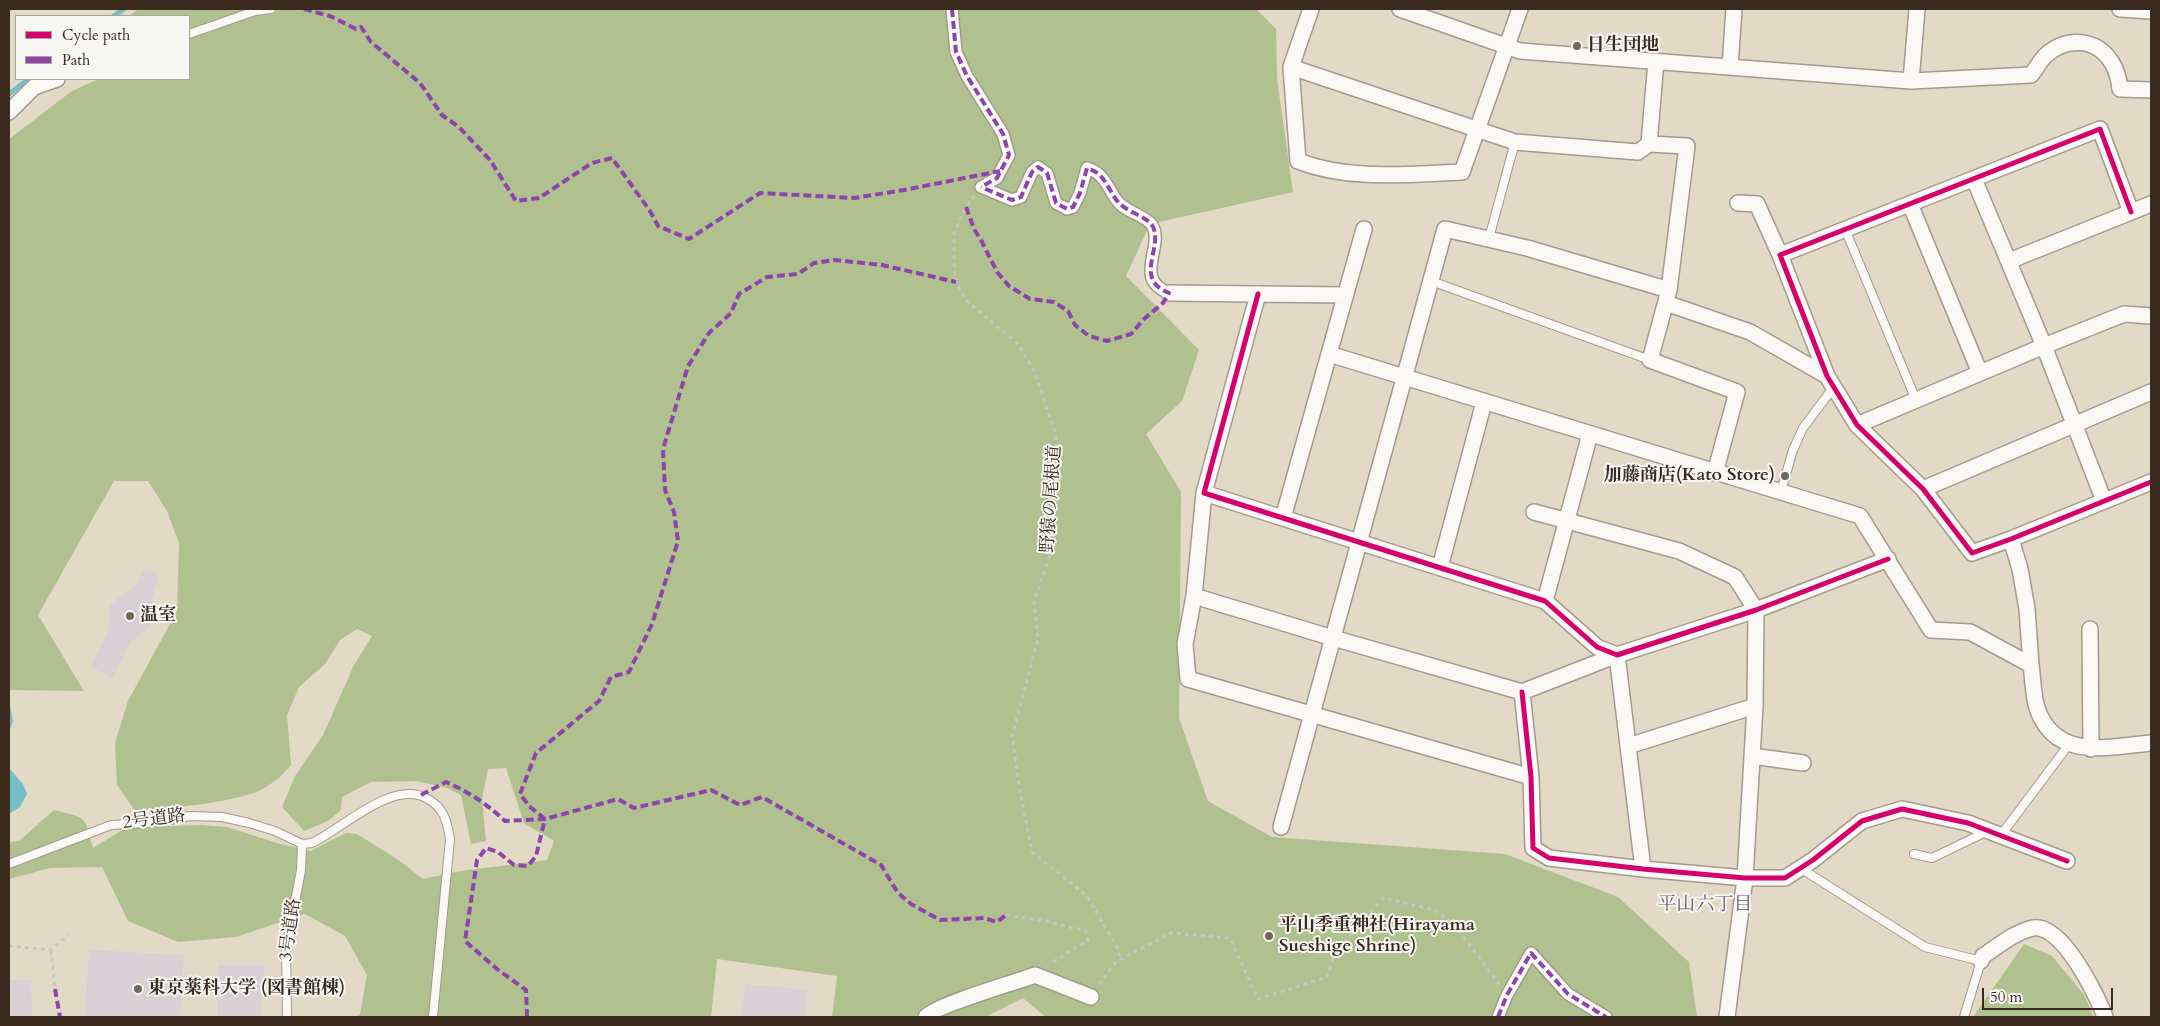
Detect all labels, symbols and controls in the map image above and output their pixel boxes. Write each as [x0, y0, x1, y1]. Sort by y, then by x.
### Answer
legend [15, 15, 190, 80]
text: Cycle path [62, 25, 130, 45]
place label: 日生団地 [1587, 35, 1659, 57]
marker: 日生団地 [1571, 40, 1583, 52]
text: Path [62, 50, 90, 70]
street label: 野猿の尾根道 [1037, 444, 1067, 554]
place label: 加藤商店(Kato Store) [1604, 465, 1775, 487]
marker: 加藤商店(Kato Store) [1779, 470, 1791, 482]
place label: 温室 [140, 605, 176, 627]
marker: 温室 [124, 610, 136, 622]
street label: 2号道路 [121, 805, 187, 835]
district label: 平山六丁目 [1658, 895, 1752, 917]
street label: 3号道路 [276, 897, 306, 963]
place label: 平山季重神社(Hirayama Sueshige Shrine) [1279, 915, 1475, 958]
marker: 平山季重神社(Hirayama Sueshige Shrine) [1263, 930, 1275, 942]
place label: 東京薬科大学 (図書館棟) [148, 978, 345, 1000]
scale bar [1985, 978, 2116, 1010]
marker: 東京薬科大学 (図書館棟) [132, 983, 144, 995]
text: 50 m [1990, 987, 2022, 1007]

